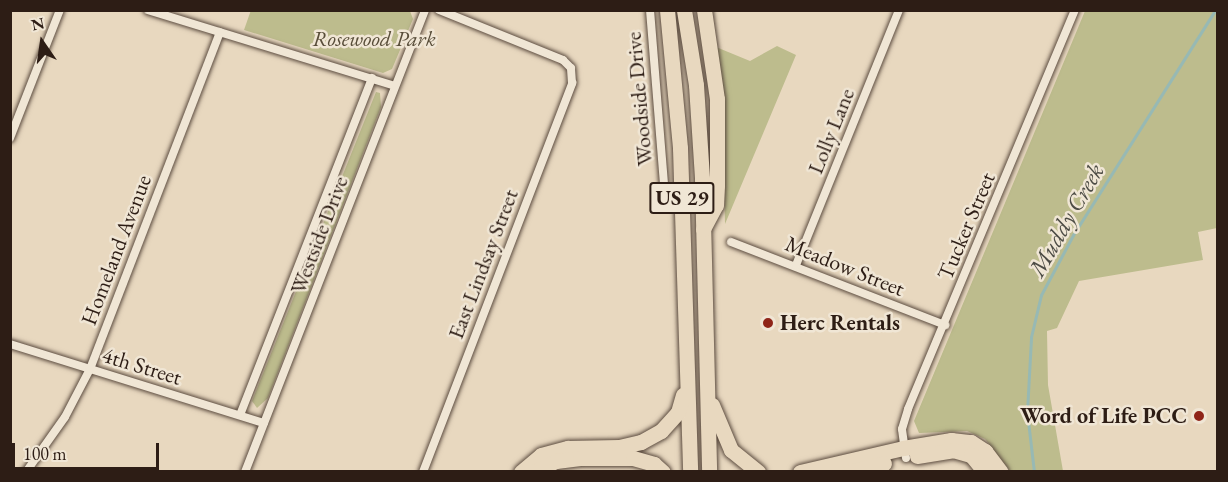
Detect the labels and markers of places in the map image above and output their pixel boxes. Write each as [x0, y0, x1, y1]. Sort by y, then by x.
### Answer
place label: Herc Rentals [780, 310, 900, 336]
marker: Herc Rentals [761, 316, 775, 330]
place label: Word of Life PCC [1020, 403, 1187, 429]
marker: Word of Life PCC [1192, 409, 1206, 423]

